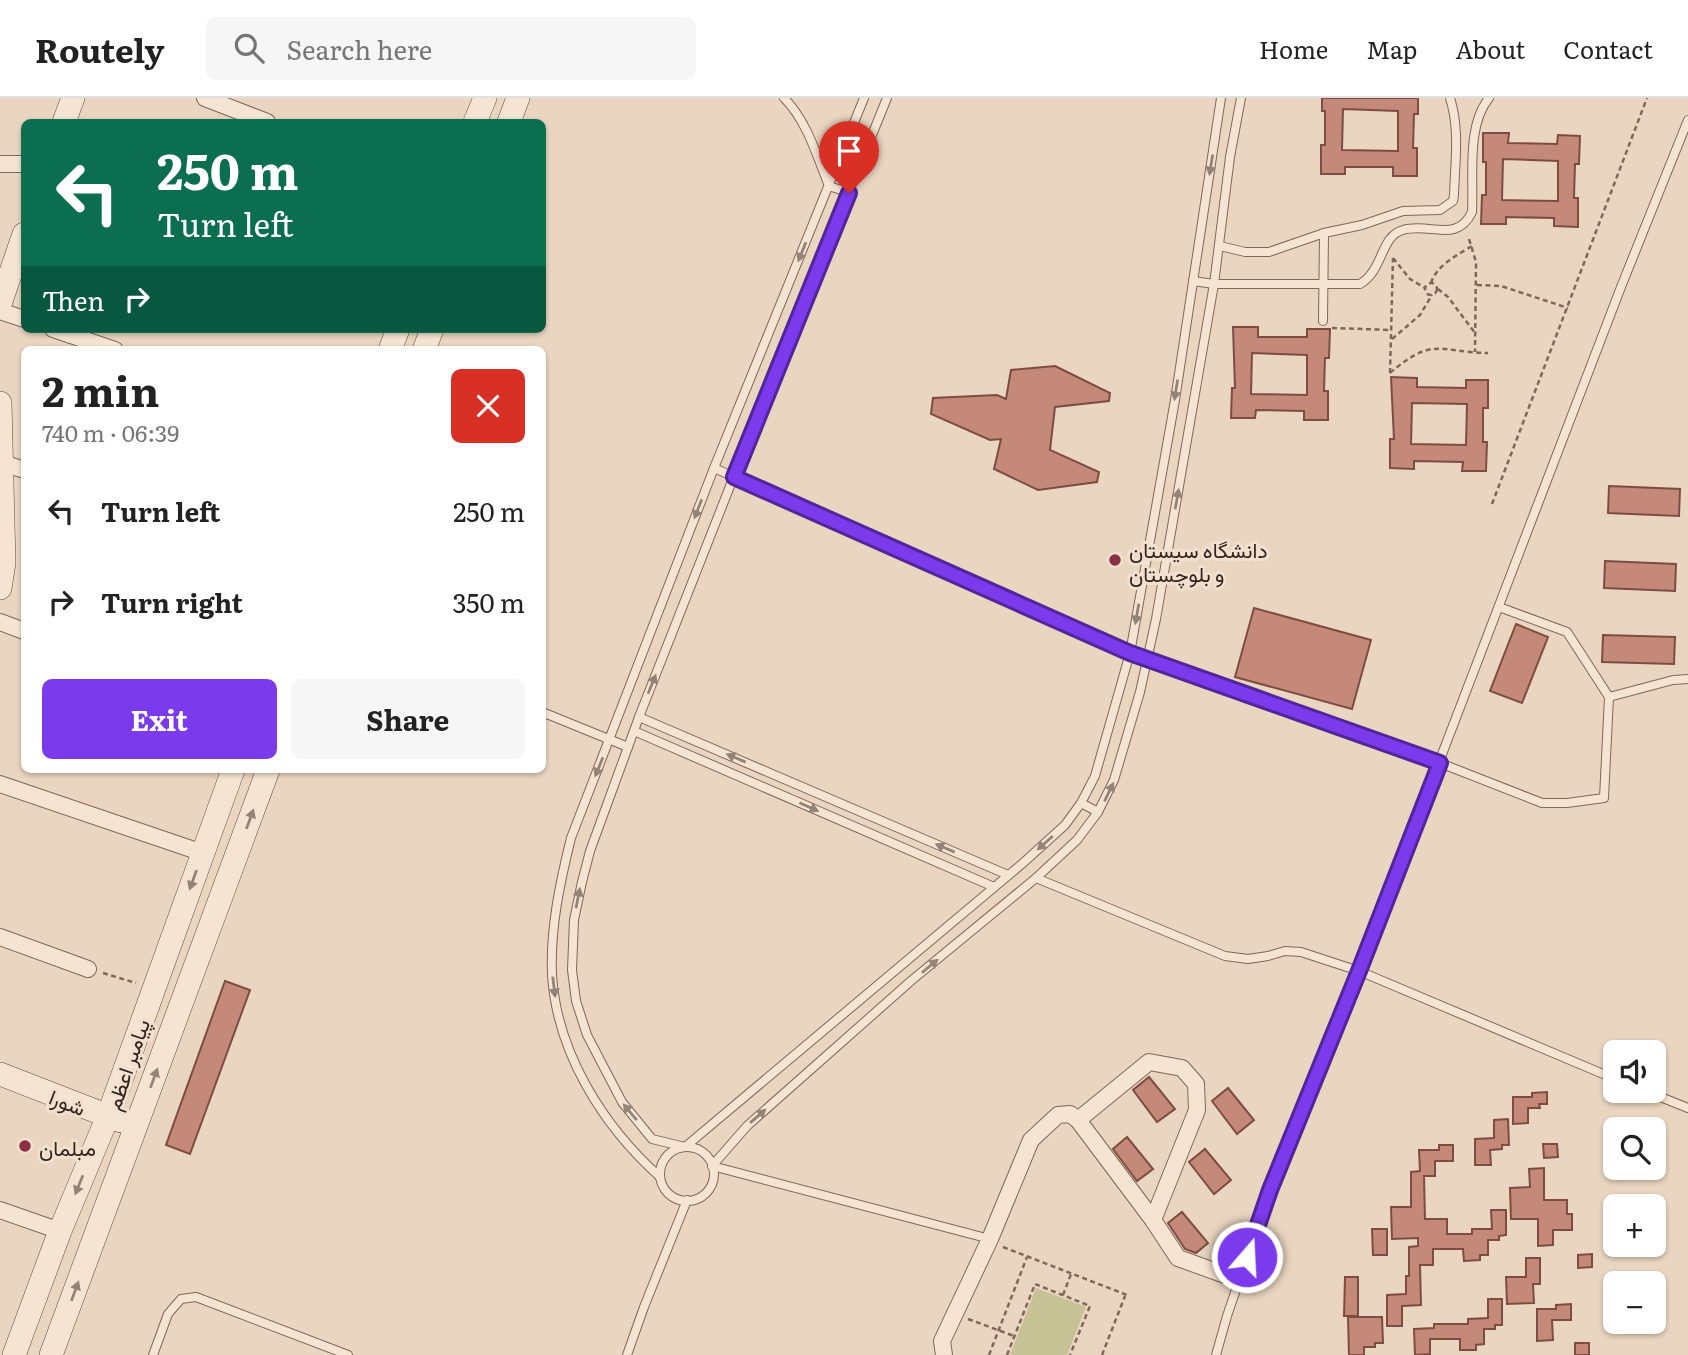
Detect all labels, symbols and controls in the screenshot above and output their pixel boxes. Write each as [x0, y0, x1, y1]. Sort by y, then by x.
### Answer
search box [206, 17, 696, 80]
text: Routely [35, 24, 164, 73]
icon: search [230, 29, 268, 67]
text: Search here [286, 29, 432, 68]
text: Home [1259, 31, 1328, 66]
text: Map [1366, 31, 1417, 66]
text: About [1455, 31, 1525, 66]
text: Contact [1563, 31, 1653, 66]
pin [819, 121, 879, 193]
text: 250 m [157, 132, 299, 205]
icon: arrive [830, 132, 868, 170]
icon: left [42, 147, 133, 238]
one-way arrow [1205, 155, 1216, 177]
text: Turn left [157, 199, 294, 247]
one-way arrow [796, 242, 807, 263]
text: Then [42, 280, 104, 319]
icon: right [118, 280, 156, 318]
text: 2 min [42, 358, 159, 420]
button: close [451, 369, 525, 443]
one-way arrow [1171, 379, 1182, 401]
text: 740 m · 06:39 [42, 415, 179, 449]
one-way arrow [1172, 488, 1183, 510]
text: Turn left [101, 491, 220, 530]
text: 250 m [453, 491, 525, 530]
icon: left [42, 492, 80, 530]
one-way arrow [693, 498, 704, 519]
place label: دانشگاه سیستان و بلوچستان [1129, 533, 1268, 589]
marker: دانشگاه سیستان و بلوچستان [1107, 552, 1123, 568]
text: Turn right [101, 582, 243, 621]
text: 350 m [452, 582, 525, 621]
icon: right [42, 583, 80, 621]
one-way arrow [1131, 603, 1142, 625]
one-way arrow [647, 673, 658, 694]
button: Exit [42, 679, 277, 759]
button: Share [291, 679, 525, 759]
one-way arrow [726, 752, 747, 763]
one-way arrow [594, 756, 605, 777]
one-way arrow [1103, 782, 1114, 802]
one-way arrow [799, 801, 819, 813]
one-way arrow [245, 808, 256, 829]
one-way arrow [1036, 835, 1054, 851]
one-way arrow [935, 842, 956, 853]
one-way arrow [187, 870, 198, 891]
one-way arrow [573, 887, 584, 909]
one-way arrow [921, 959, 938, 974]
one-way arrow [548, 976, 559, 998]
street label: پیامبر اعظم [96, 1014, 157, 1114]
map controls [1603, 1040, 1666, 1334]
button: sound [1603, 1040, 1666, 1103]
one-way arrow [148, 1067, 159, 1088]
street label: شورا [45, 1080, 91, 1122]
one-way arrow [623, 1103, 638, 1120]
one-way arrow [749, 1108, 767, 1124]
button: search [1603, 1117, 1666, 1180]
place label: مبلمان [39, 1131, 96, 1162]
marker: مبلمان [17, 1138, 33, 1154]
one-way arrow [74, 1175, 85, 1196]
button: + [1603, 1194, 1666, 1257]
position arrow [1210, 1220, 1284, 1294]
button: − [1603, 1271, 1666, 1334]
one-way arrow [69, 1280, 80, 1301]

